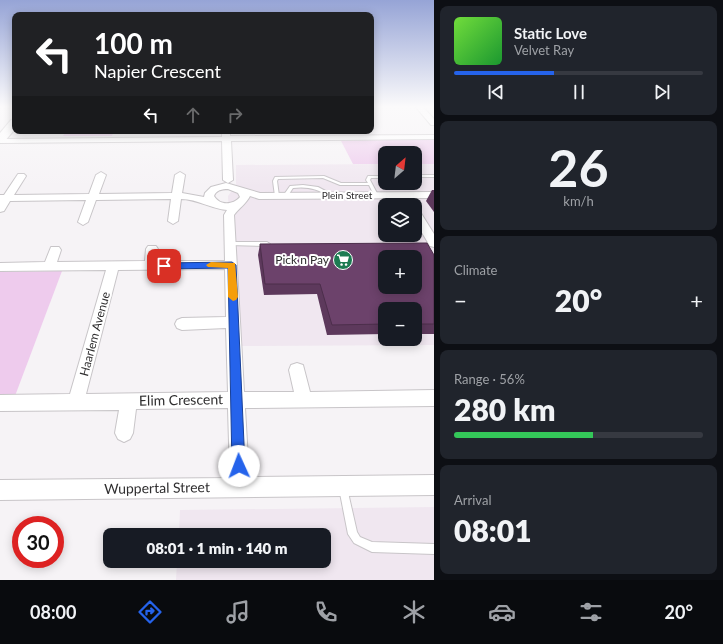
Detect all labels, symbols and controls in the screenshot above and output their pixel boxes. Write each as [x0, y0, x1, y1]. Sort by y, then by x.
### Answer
text: Static Love [514, 24, 587, 42]
text: 100 m [94, 26, 173, 60]
icon: left [28, 28, 80, 80]
text: Velvet Ray [514, 42, 574, 58]
text: Napier Crescent [94, 60, 221, 82]
icon: previous [485, 81, 507, 103]
icon: pause [568, 81, 590, 103]
icon: next [651, 81, 673, 103]
icon: left [140, 104, 162, 126]
icon: ahead [182, 104, 204, 126]
icon: right [224, 104, 246, 126]
text: 26 [548, 136, 609, 198]
north arrow [378, 146, 422, 190]
map controls [378, 146, 422, 346]
street label: Plein Street [322, 189, 373, 201]
text: km/h [563, 193, 594, 209]
button: layers [378, 198, 422, 242]
pin [147, 249, 181, 283]
supermarket icon: Pick n Pay [332, 249, 354, 271]
button: + [378, 250, 422, 294]
place label: Pick n Pay [275, 252, 330, 267]
icon: arrive [153, 255, 175, 277]
text: Climate [454, 262, 497, 278]
text: 20° [555, 282, 602, 318]
text: − [454, 287, 467, 314]
text: + [690, 287, 703, 314]
street label: Haarlem Avenue [76, 290, 113, 378]
button: − [378, 302, 422, 346]
text: Range · 56% [454, 371, 525, 387]
street label: Elim Crescent [139, 390, 223, 409]
text: 280 km [454, 391, 555, 427]
position arrow [218, 445, 260, 487]
street label: Wuppertal Street [104, 478, 210, 497]
text: Arrival [454, 492, 491, 508]
text: 08:01 [454, 512, 532, 548]
speed limit sign: 30 [12, 516, 64, 568]
text: 08:01 · 1 min · 140 m [146, 539, 288, 557]
icon: directions [136, 598, 164, 626]
icon: music [224, 598, 252, 626]
icon: phone [312, 598, 340, 626]
icon: climate [400, 598, 428, 626]
icon: car [488, 598, 516, 626]
icon: filters [577, 598, 605, 626]
text: 08:00 [30, 601, 76, 623]
text: 20° [665, 601, 693, 623]

